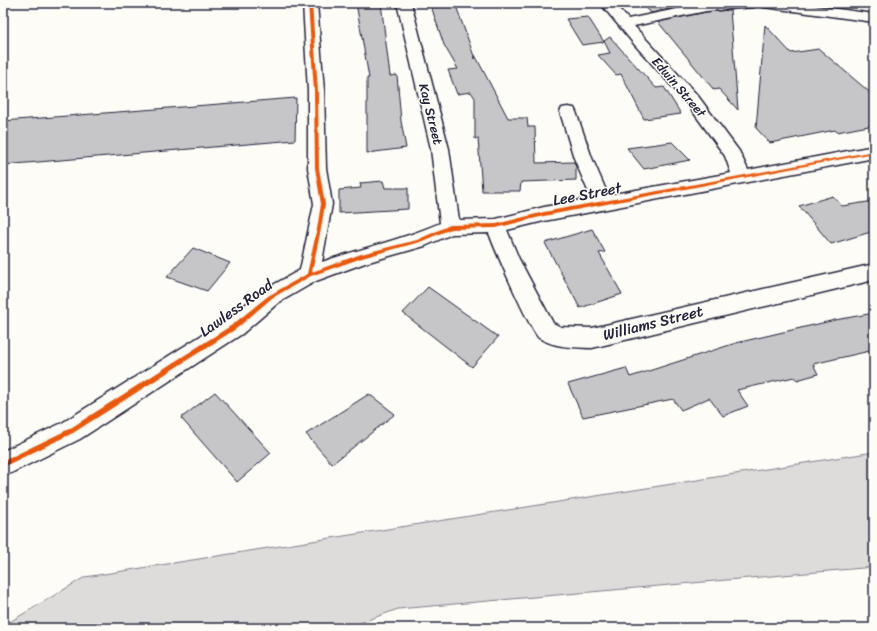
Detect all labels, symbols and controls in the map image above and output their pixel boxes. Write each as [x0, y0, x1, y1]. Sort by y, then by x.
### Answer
street label: Edwin Street [646, 51, 713, 123]
street label: Kay Street [412, 81, 450, 147]
street label: Lee Street [550, 174, 624, 213]
street label: Lawless Road [194, 272, 279, 344]
street label: Williams Street [600, 298, 706, 348]

